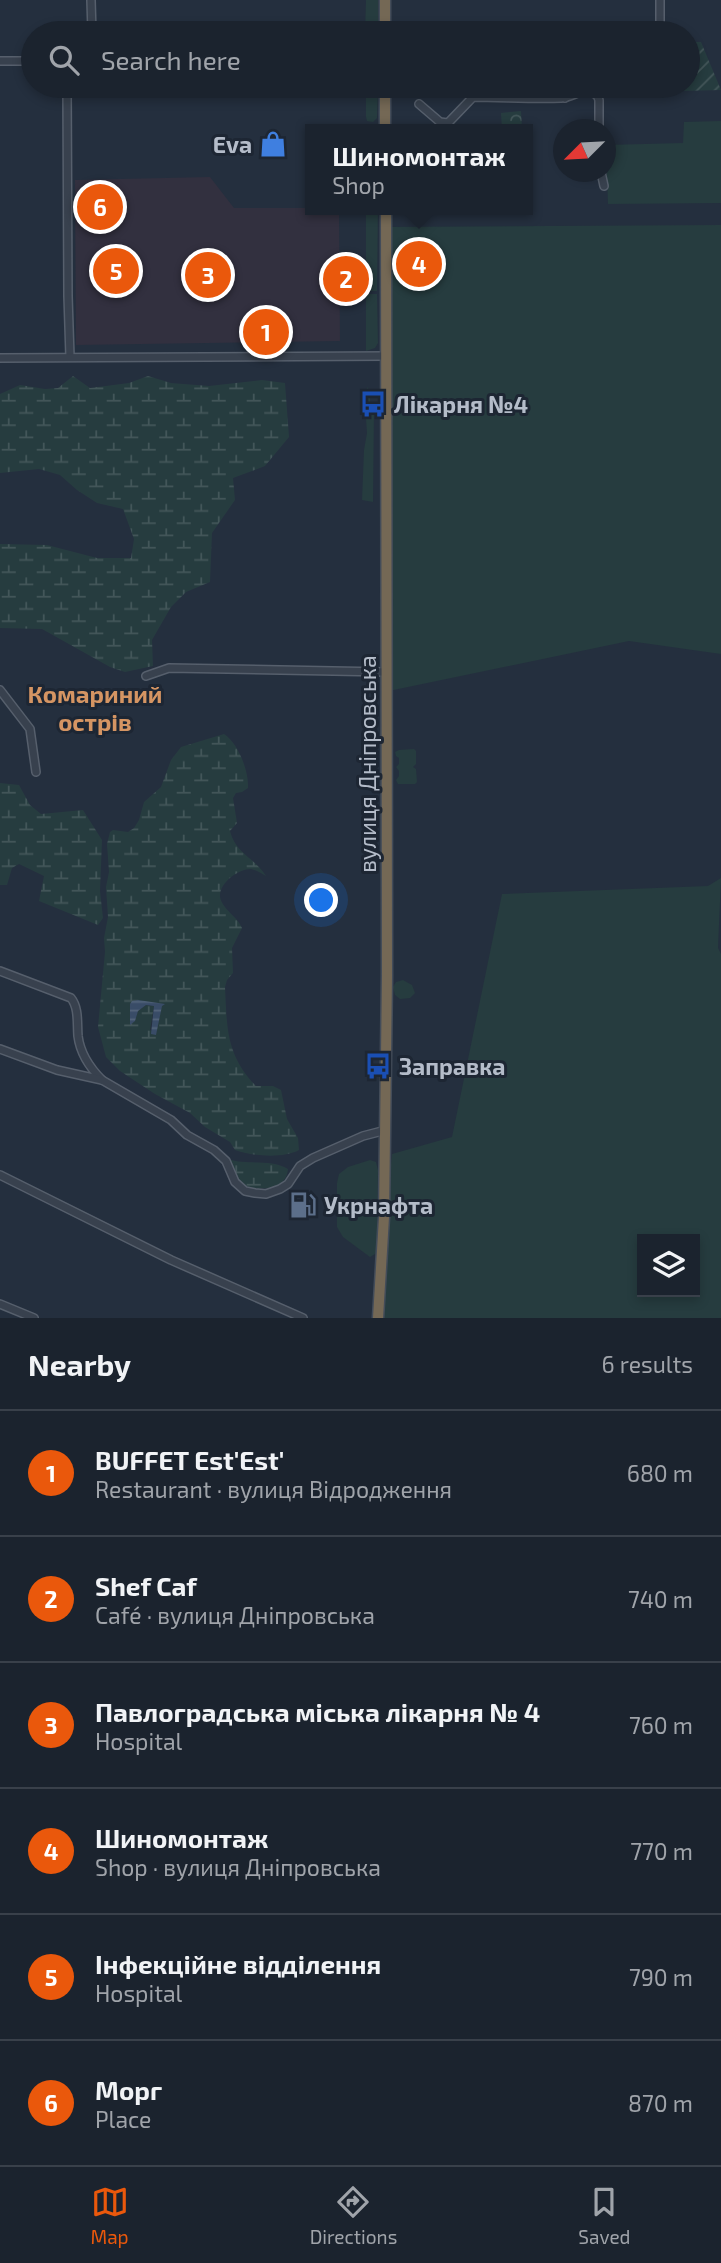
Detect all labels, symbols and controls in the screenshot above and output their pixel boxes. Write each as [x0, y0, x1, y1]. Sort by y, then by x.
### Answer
search box [21, 21, 700, 98]
icon: search [45, 41, 83, 79]
text: Search here [101, 44, 241, 75]
north arrow [553, 119, 616, 182]
popup [305, 124, 533, 215]
shop icon: Eva [258, 129, 288, 159]
place label: Eva [213, 130, 252, 158]
text: Шиномонтаж [332, 140, 506, 171]
text: Shop [332, 171, 385, 199]
pin: 6 [77, 181, 123, 233]
pin: 4 [396, 238, 442, 290]
pin: 5 [93, 245, 139, 297]
pin: 3 [185, 249, 231, 301]
pin: 2 [323, 253, 369, 305]
pin: 1 [243, 306, 289, 358]
bus stop icon: Лікарня №4 [358, 389, 388, 419]
place label: Лікарня №4 [394, 390, 528, 418]
street label: вулиця Дніпровська [353, 655, 382, 873]
district label: Комариний острів [28, 679, 162, 736]
your location [304, 883, 338, 917]
bus stop icon: Заправка [363, 1051, 393, 1081]
place label: Заправка [399, 1052, 505, 1080]
fuel station icon: Укрнафта [288, 1190, 318, 1220]
place label: Укрнафта [324, 1191, 433, 1219]
map controls [637, 1234, 700, 1297]
button: layers [637, 1234, 700, 1297]
text: Nearby [28, 1346, 131, 1382]
text: 6 results [602, 1350, 693, 1378]
text: BUFFET Est'Est' [95, 1444, 284, 1475]
text: 1 [46, 1459, 56, 1487]
text: 680 m [627, 1459, 693, 1487]
text: Restaurant · вулиця Відродження [95, 1475, 452, 1503]
text: Shef Caf [95, 1570, 197, 1601]
text: 2 [44, 1585, 58, 1613]
text: 740 m [628, 1585, 693, 1613]
text: Café · вулиця Дніпровська [95, 1601, 375, 1629]
text: Павлоградська міська лікарня № 4 [95, 1696, 540, 1727]
text: 3 [44, 1711, 58, 1739]
text: 760 m [629, 1711, 693, 1739]
text: Hospital [95, 1727, 182, 1755]
text: Шиномонтаж [95, 1822, 268, 1853]
text: 4 [44, 1837, 58, 1865]
text: 770 m [630, 1837, 693, 1865]
text: Shop · вулиця Дніпровська [95, 1853, 381, 1881]
text: Інфекційне відділення [95, 1948, 381, 1979]
text: 5 [45, 1963, 57, 1991]
text: 790 m [629, 1963, 693, 1991]
text: Hospital [95, 1979, 182, 2007]
text: Морг [95, 2074, 162, 2105]
text: 6 [44, 2089, 58, 2117]
text: 870 m [628, 2089, 693, 2117]
text: Place [95, 2105, 151, 2133]
tab: Map [91, 2183, 129, 2248]
tab: Directions [310, 2183, 397, 2248]
tab: Saved [578, 2183, 630, 2248]

